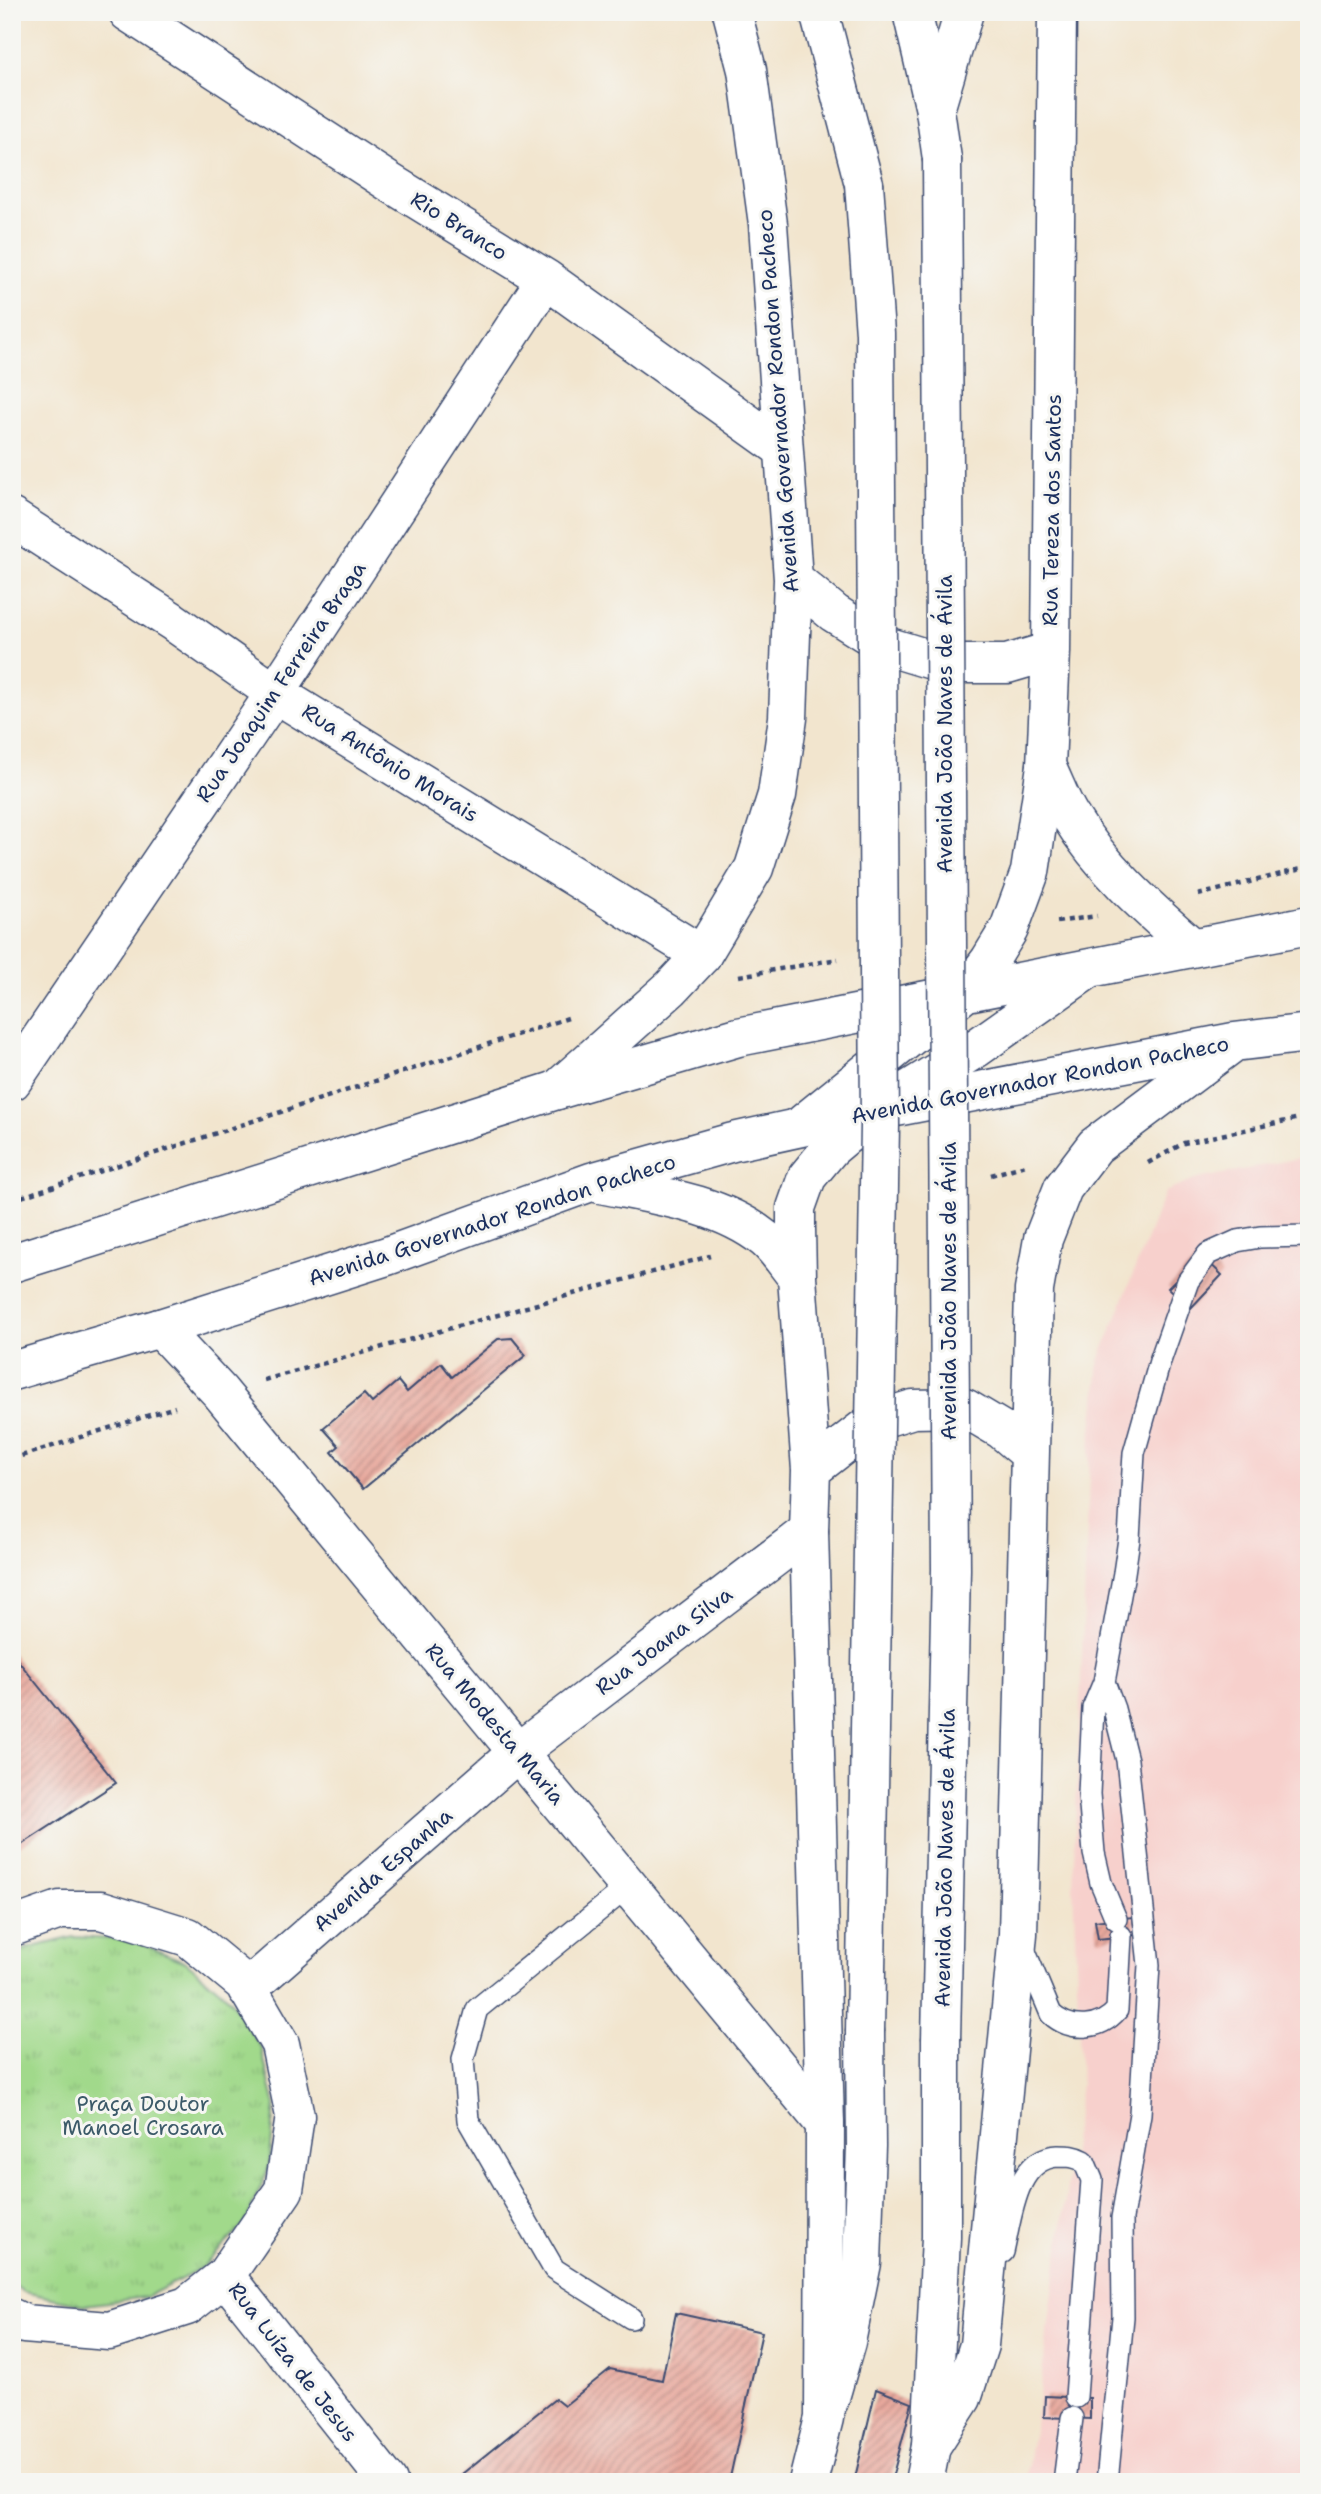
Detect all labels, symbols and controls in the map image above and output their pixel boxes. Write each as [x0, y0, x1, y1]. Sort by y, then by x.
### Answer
street label: Rio Branco [405, 185, 513, 267]
street label: Avenida Governador Rondon Pacheco [751, 208, 805, 594]
street label: Rua Tereza dos Santos [1036, 394, 1068, 626]
street label: Rua Joaquim Ferreira Braga [190, 556, 372, 808]
street label: Avenida João Naves de Ávila [930, 575, 959, 873]
street label: Rua Antônio Morais [296, 697, 484, 829]
street label: Avenida Governador Rondon Pacheco [849, 1030, 1231, 1130]
street label: Avenida João Naves de Ávila [934, 1142, 963, 1440]
street label: Avenida Governador Rondon Pacheco [305, 1147, 679, 1293]
street label: Rua Joana Silva [590, 1580, 738, 1702]
street label: Rua Modesta Maria [419, 1637, 571, 1811]
street label: Avenida João Naves de Ávila [927, 1708, 962, 2008]
street label: Avenida Espanha [307, 1802, 459, 1938]
park label: Praça Doutor Manoel Crosara [62, 2090, 224, 2142]
street label: Rua Luíza de Jesus [222, 2277, 364, 2447]

